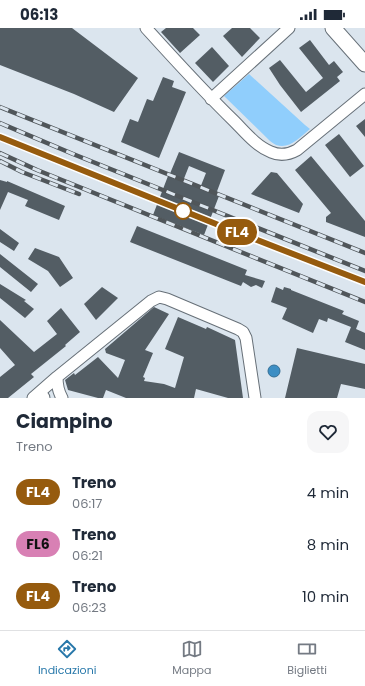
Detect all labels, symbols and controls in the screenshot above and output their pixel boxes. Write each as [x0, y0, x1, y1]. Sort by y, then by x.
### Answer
text: 06:13 [20, 4, 58, 25]
unlabelled marker [174, 202, 192, 220]
line badge: FL4 [214, 219, 260, 245]
text: FL4 [225, 222, 249, 242]
text: Ciampino [16, 408, 113, 435]
button: heart [307, 411, 349, 453]
text: Treno [16, 437, 53, 456]
text: Treno [72, 472, 116, 493]
text: FL4 [26, 482, 50, 502]
text: 4 min [307, 482, 349, 503]
text: 06:17 [72, 494, 102, 513]
text: Treno [72, 524, 116, 545]
text: FL6 [26, 534, 50, 554]
text: 8 min [307, 534, 349, 555]
text: 06:21 [72, 546, 103, 565]
text: Treno [72, 576, 116, 597]
text: FL4 [26, 586, 50, 606]
text: 10 min [302, 586, 349, 607]
text: 06:23 [72, 598, 106, 617]
tab: Indicazioni [38, 638, 96, 679]
tab: Mappa [172, 638, 211, 679]
tab: Biglietti [287, 638, 327, 679]

